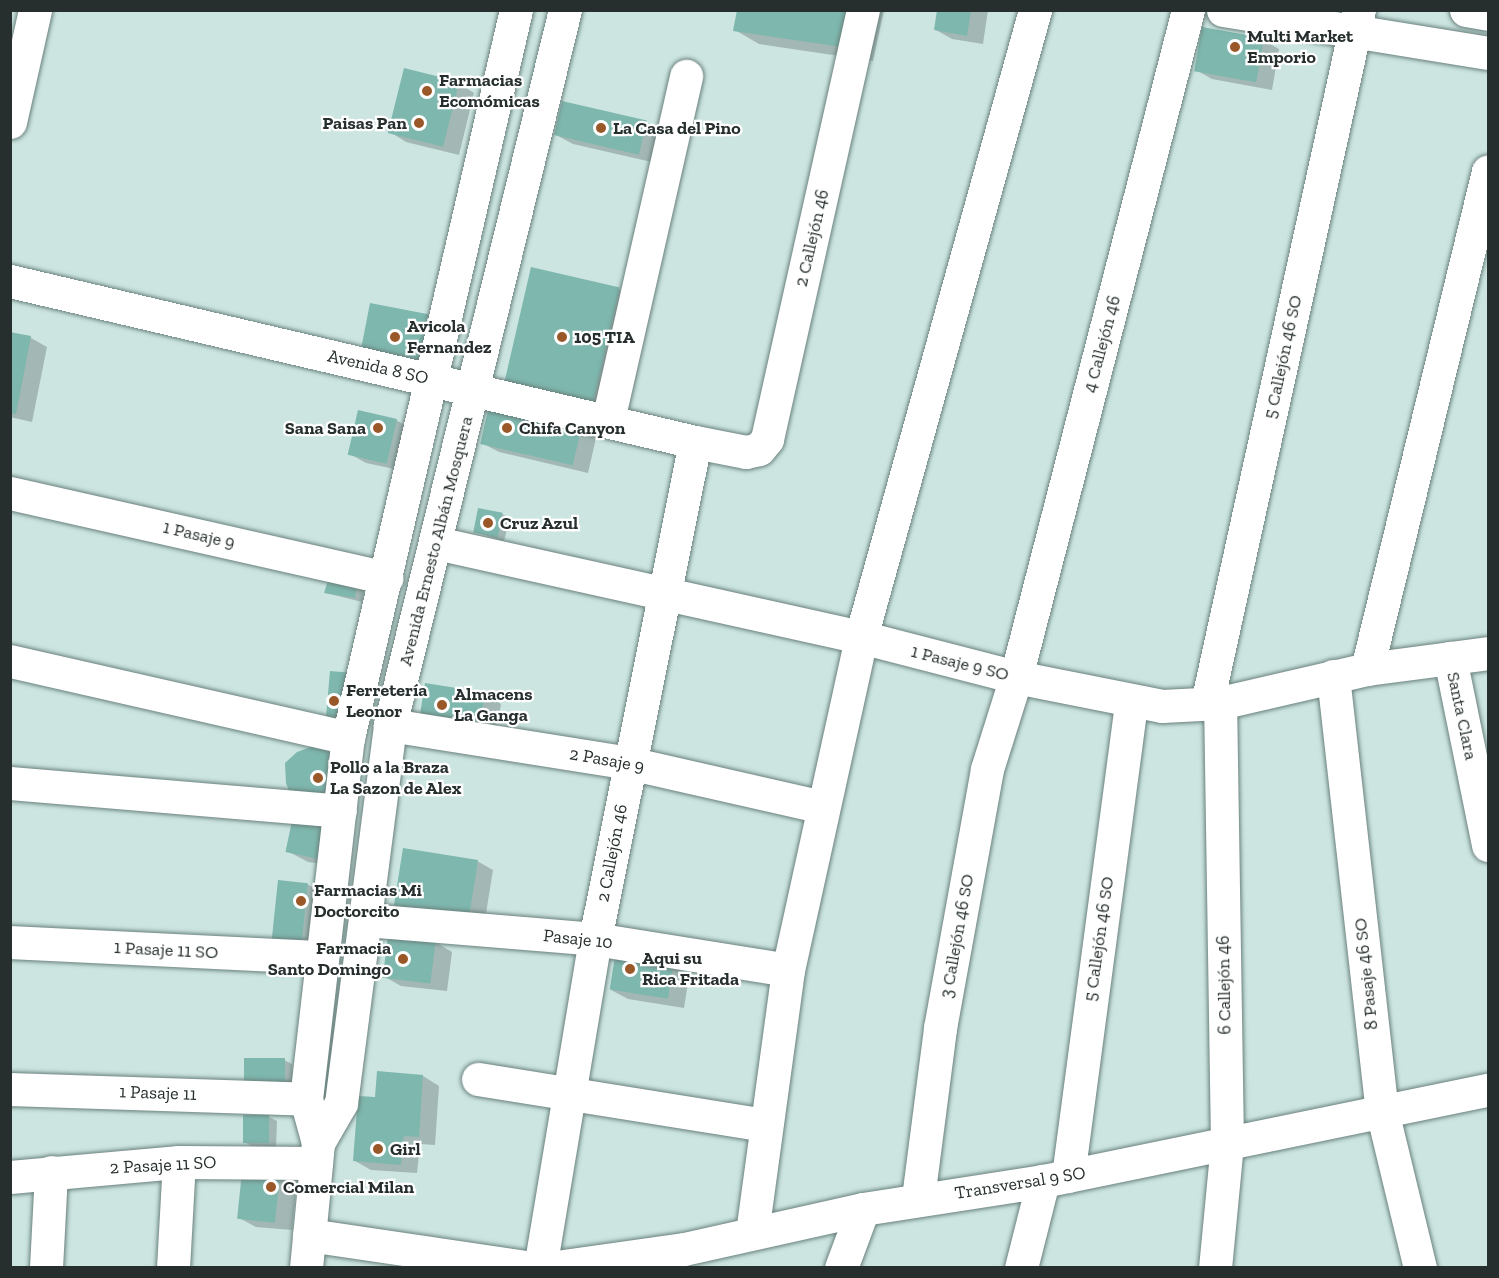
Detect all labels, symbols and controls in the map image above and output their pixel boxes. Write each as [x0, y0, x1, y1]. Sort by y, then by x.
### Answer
place label: Multi Market Emporio [1247, 26, 1353, 68]
marker: Multi Market Emporio [1228, 40, 1242, 54]
place label: Farmacias Ecomómicas [439, 70, 540, 112]
marker: Farmacias Ecomómicas [420, 84, 434, 98]
place label: Paisas Pan [322, 112, 407, 134]
marker: Paisas Pan [412, 116, 426, 130]
place label: La Casa del Pino [613, 117, 741, 139]
marker: La Casa del Pino [594, 121, 608, 135]
street label: 2 Callejón 46 [790, 187, 834, 289]
street label: 4 Callejón 46 [1079, 293, 1125, 395]
street label: 5 Callejón 46 SO [1259, 293, 1307, 421]
place label: Avicola Fernandez [407, 316, 492, 358]
place label: 105 TIA [574, 326, 635, 348]
marker: Avicola Fernandez [388, 330, 402, 344]
marker: 105 TIA [555, 330, 569, 344]
street label: Avenida 8 SO [326, 345, 430, 389]
street label: Avenida Ernesto Albán Mosquera [394, 414, 478, 668]
place label: Sana Sana [285, 417, 366, 439]
place label: Chifa Canyon [519, 417, 625, 439]
marker: Sana Sana [371, 421, 385, 435]
marker: Chifa Canyon [500, 421, 514, 435]
place label: Cruz Azul [500, 512, 579, 534]
street label: 1 Pasaje 9 [161, 516, 237, 554]
marker: Cruz Azul [481, 516, 495, 530]
street label: 1 Pasaje 9 SO [909, 640, 1011, 686]
street label: Santa Clara [1442, 670, 1482, 762]
place label: Ferretería Leonor [346, 680, 427, 722]
place label: Almacens La Ganga [454, 684, 532, 726]
marker: Ferretería Leonor [327, 694, 341, 708]
marker: Almacens La Ganga [435, 698, 449, 712]
street label: 2 Pasaje 9 [568, 743, 646, 777]
place label: Pollo a la Braza La Sazon de Alex [330, 757, 462, 800]
marker: Pollo a la Braza La Sazon de Alex [311, 771, 325, 785]
street label: 2 Callejón 46 [592, 802, 632, 904]
street label: 3 Callejón 46 SO [935, 872, 979, 1000]
street label: 5 Callejón 46 SO [1080, 875, 1118, 1003]
place label: Farmacias Mi Doctorcito [314, 880, 422, 922]
marker: Farmacias Mi Doctorcito [292, 892, 310, 910]
street label: 8 Pasaje 46 SO [1349, 917, 1383, 1031]
street label: Pasaje 10 [542, 925, 614, 953]
street label: 6 Callejón 46 [1212, 935, 1236, 1035]
street label: 1 Pasaje 11 SO [113, 936, 219, 964]
place label: Farmacia Santo Domingo [268, 938, 391, 980]
place label: Aqui su Rica Fritada [642, 948, 739, 990]
marker: Farmacia Santo Domingo [396, 952, 410, 966]
marker: Aqui su Rica Fritada [623, 962, 637, 976]
street label: 1 Pasaje 11 [119, 1081, 197, 1105]
place label: Girl [390, 1138, 421, 1160]
marker: Girl [371, 1142, 385, 1156]
street label: 2 Pasaje 11 SO [109, 1151, 217, 1179]
street label: Transversal 9 SO [953, 1162, 1087, 1204]
place label: Comercial Milan [283, 1176, 414, 1198]
marker: Comercial Milan [264, 1180, 278, 1194]

